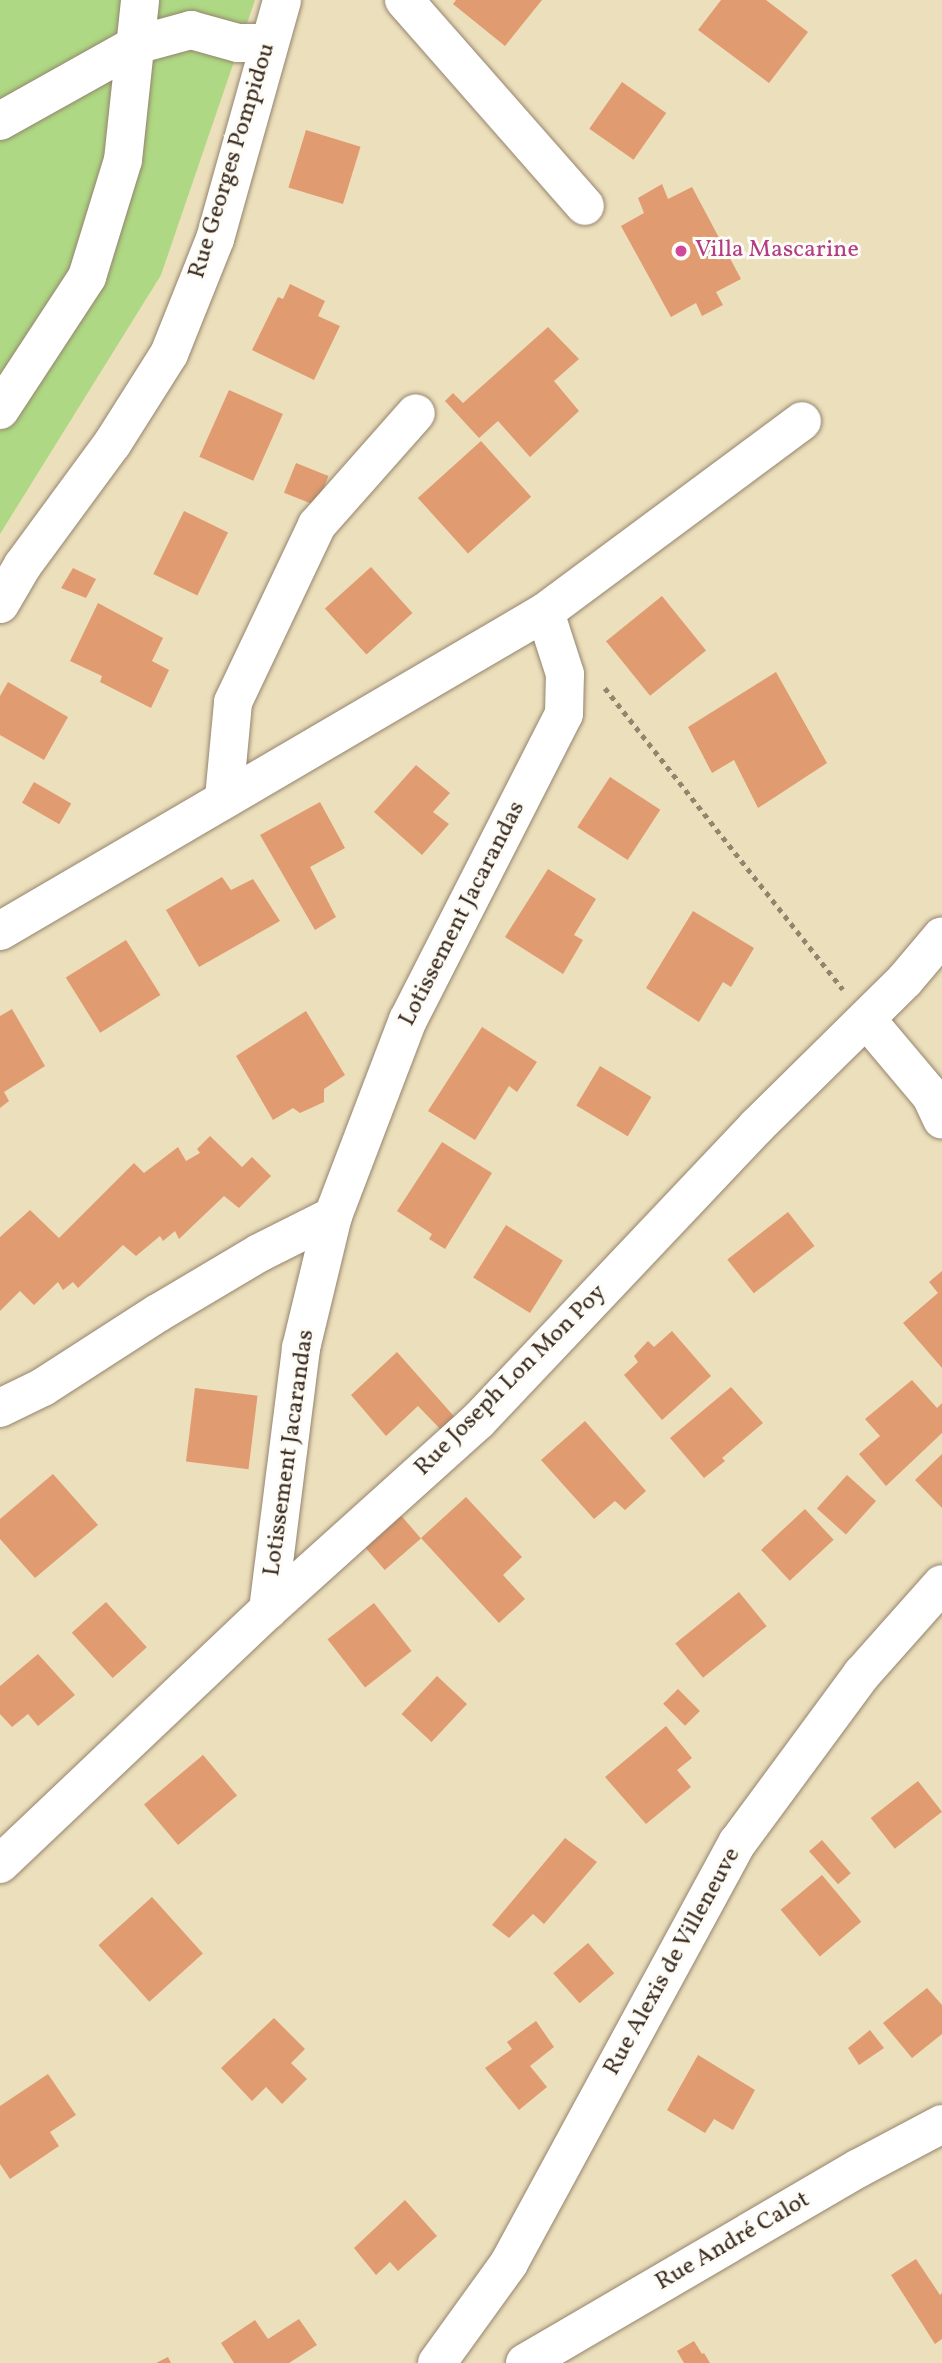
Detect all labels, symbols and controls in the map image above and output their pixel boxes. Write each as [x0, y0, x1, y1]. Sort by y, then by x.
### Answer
street label: Rue Georges Pompidou [183, 40, 283, 282]
place label: Villa Mascarine [695, 237, 859, 265]
marker: Villa Mascarine [673, 243, 689, 259]
street label: Lotissement Jacarandas [394, 797, 532, 1031]
street label: Rue Joseph Lon Mon Poy [409, 1279, 613, 1483]
street label: Lotissement Jacarandas [258, 1328, 322, 1578]
street label: Rue Alexis de Villeneuve [598, 1843, 748, 2081]
street label: Rue André Calot [651, 2186, 815, 2298]

